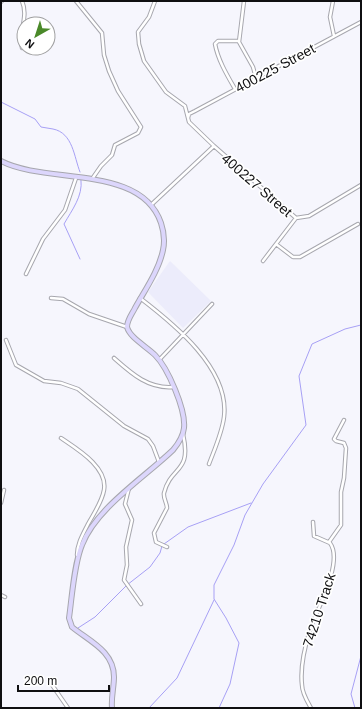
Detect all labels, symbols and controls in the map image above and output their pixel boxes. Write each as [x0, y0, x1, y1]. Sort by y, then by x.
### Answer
north arrow [16, 16, 56, 56]
text: N [23, 37, 37, 51]
street label: 400225 Street [232, 40, 318, 96]
street label: 400227 Street [219, 150, 296, 220]
street label: 74210 Track [299, 570, 339, 649]
scale bar [18, 667, 109, 693]
text: 200 m [24, 674, 57, 688]

